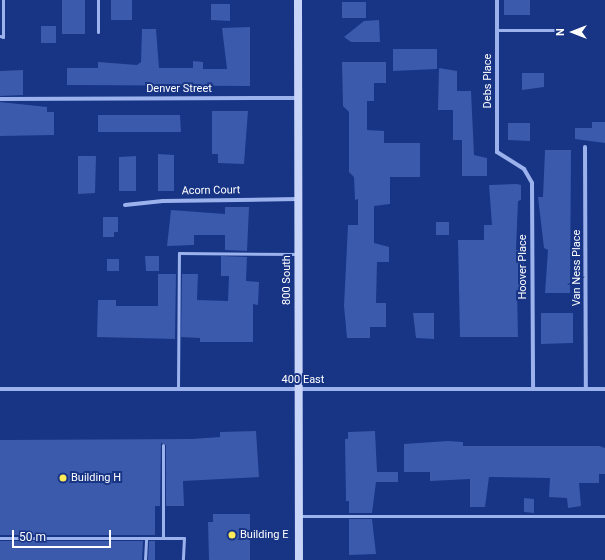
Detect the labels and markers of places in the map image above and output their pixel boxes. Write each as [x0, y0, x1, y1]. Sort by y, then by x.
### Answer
place label: Building H [71, 471, 121, 485]
marker: Building H [58, 473, 68, 483]
place label: Building E [240, 528, 288, 542]
marker: Building E [227, 530, 237, 540]

